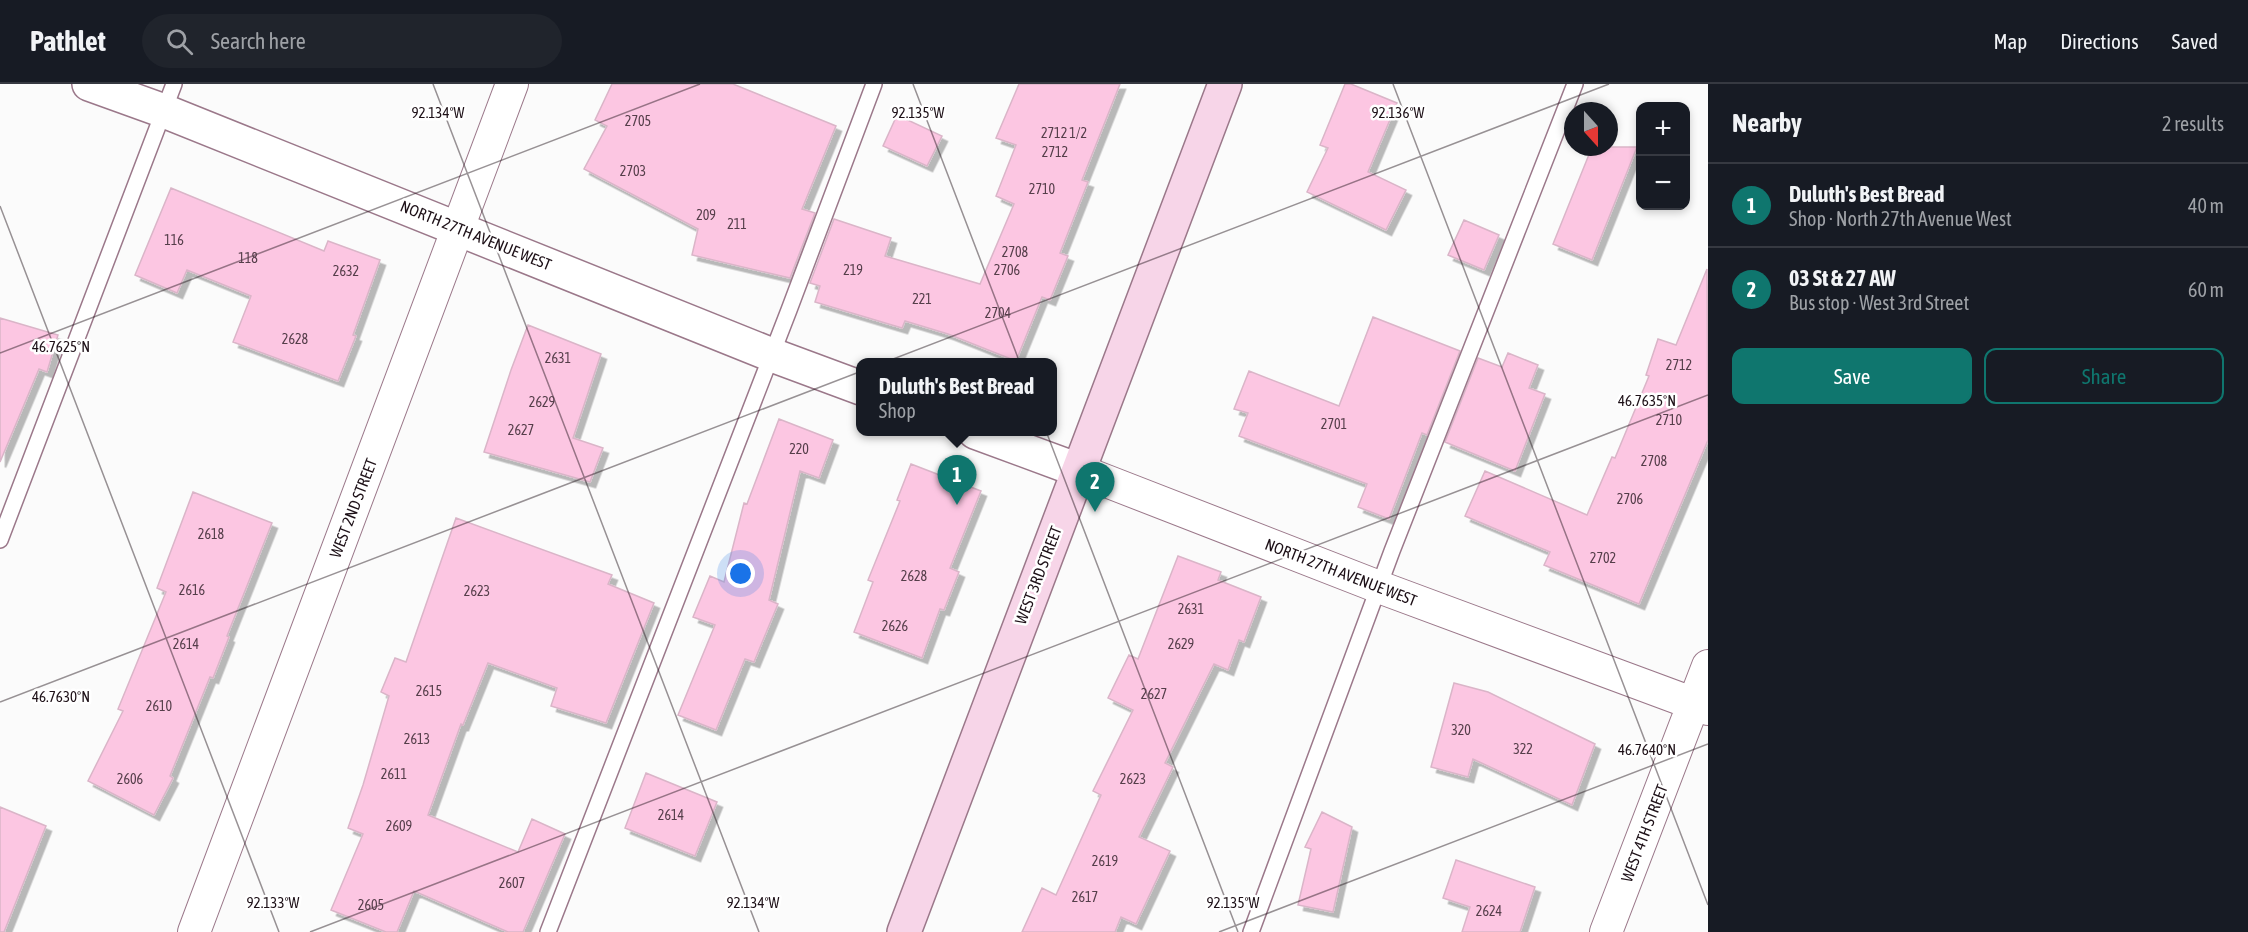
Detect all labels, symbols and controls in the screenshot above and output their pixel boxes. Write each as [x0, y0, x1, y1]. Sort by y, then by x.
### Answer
search box [142, 14, 562, 68]
text: Pathlet [30, 25, 106, 57]
icon: search [163, 25, 196, 58]
text: Search here [211, 28, 306, 54]
text: Map [1993, 29, 2027, 53]
text: Directions [2060, 29, 2139, 53]
text: Saved [2172, 29, 2218, 53]
north arrow [1564, 102, 1618, 156]
map controls [1636, 102, 1690, 210]
button: + [1636, 102, 1690, 156]
text: 92.134°W [412, 104, 465, 121]
text: 92.135°W [892, 104, 945, 121]
text: 92.136°W [1372, 104, 1425, 121]
text: Nearby [1732, 108, 1802, 138]
text: 2 results [2162, 112, 2224, 135]
house number: 2705 [625, 113, 651, 129]
house number: 2712 1/2 [1041, 125, 1087, 141]
house number: 2712 [1042, 144, 1068, 160]
button: − [1636, 156, 1690, 210]
house number: 2703 [620, 163, 646, 179]
house number: 2710 [1029, 181, 1056, 197]
text: Duluth's Best Bread [1789, 181, 1944, 207]
text: 1 [1747, 194, 1756, 217]
text: 40 m [2188, 194, 2224, 217]
street label: NORTH 27TH AVENUE WEST [398, 196, 554, 274]
house number: 209 [696, 207, 716, 223]
text: Shop · North 27th Avenue West [1789, 207, 2012, 230]
house number: 211 [727, 216, 747, 232]
house number: 116 [164, 232, 184, 248]
house number: 2708 [1002, 244, 1029, 260]
house number: 118 [238, 250, 258, 266]
house number: 219 [843, 262, 863, 278]
house number: 2706 [994, 262, 1021, 278]
house number: 2632 [333, 263, 359, 279]
text: 03 St & 27 AW [1789, 265, 1896, 291]
text: 2 [1747, 278, 1756, 301]
text: 60 m [2188, 278, 2224, 301]
house number: 221 [912, 291, 932, 307]
text: Bus stop · West 3rd Street [1789, 291, 1969, 314]
house number: 2704 [985, 305, 1012, 321]
house number: 2628 [282, 331, 309, 347]
text: 46.7625°N [32, 338, 90, 355]
button: Save [1732, 348, 1972, 404]
button: Share [1984, 348, 2224, 404]
house number: 2631 [545, 350, 571, 366]
house number: 2712 [1666, 357, 1692, 373]
popup [856, 358, 1057, 436]
text: Duluth's Best Bread [879, 373, 1034, 399]
text: 46.7635°N [1618, 392, 1676, 409]
house number: 2629 [529, 394, 555, 410]
text: Shop [879, 399, 916, 422]
house number: 2710 [1656, 412, 1683, 428]
house number: 2701 [1321, 416, 1347, 432]
house number: 2627 [508, 422, 534, 438]
house number: 220 [789, 441, 809, 457]
house number: 2708 [1641, 453, 1668, 469]
street label: WEST 2ND STREET [326, 456, 380, 560]
pin: 1 [938, 456, 976, 505]
pin: 2 [1076, 462, 1114, 512]
house number: 2706 [1617, 491, 1644, 507]
street label: WEST 3RD STREET [1011, 523, 1065, 627]
house number: 2618 [198, 526, 225, 542]
street label: NORTH 27TH AVENUE WEST [1263, 535, 1419, 609]
house number: 2702 [1590, 550, 1616, 566]
your location [726, 559, 755, 588]
house number: 2628 [901, 568, 928, 584]
house number: 2616 [179, 582, 206, 598]
house number: 2623 [464, 583, 490, 599]
house number: 2631 [1178, 601, 1204, 617]
house number: 2626 [882, 618, 909, 634]
house number: 2614 [173, 636, 200, 652]
house number: 2629 [1168, 636, 1194, 652]
house number: 2615 [416, 683, 442, 699]
house number: 2627 [1141, 686, 1167, 702]
text: 46.7630°N [32, 688, 90, 705]
house number: 2610 [146, 698, 173, 714]
house number: 320 [1451, 722, 1471, 738]
house number: 2613 [404, 731, 430, 747]
house number: 322 [1513, 741, 1533, 757]
text: 46.7640°N [1618, 741, 1676, 758]
house number: 2611 [381, 766, 407, 782]
house number: 2606 [117, 771, 144, 787]
house number: 2623 [1120, 771, 1146, 787]
street label: WEST 4TH STREET [1617, 782, 1671, 884]
house number: 2614 [658, 807, 685, 823]
house number: 2609 [386, 818, 412, 834]
house number: 2619 [1092, 853, 1118, 869]
house number: 2607 [499, 875, 525, 891]
house number: 2617 [1072, 889, 1098, 905]
text: 92.133°W [247, 894, 300, 911]
text: 92.134°W [727, 894, 780, 911]
text: 92.135°W [1207, 894, 1260, 911]
house number: 2605 [358, 897, 384, 913]
house number: 2624 [1476, 903, 1503, 919]

